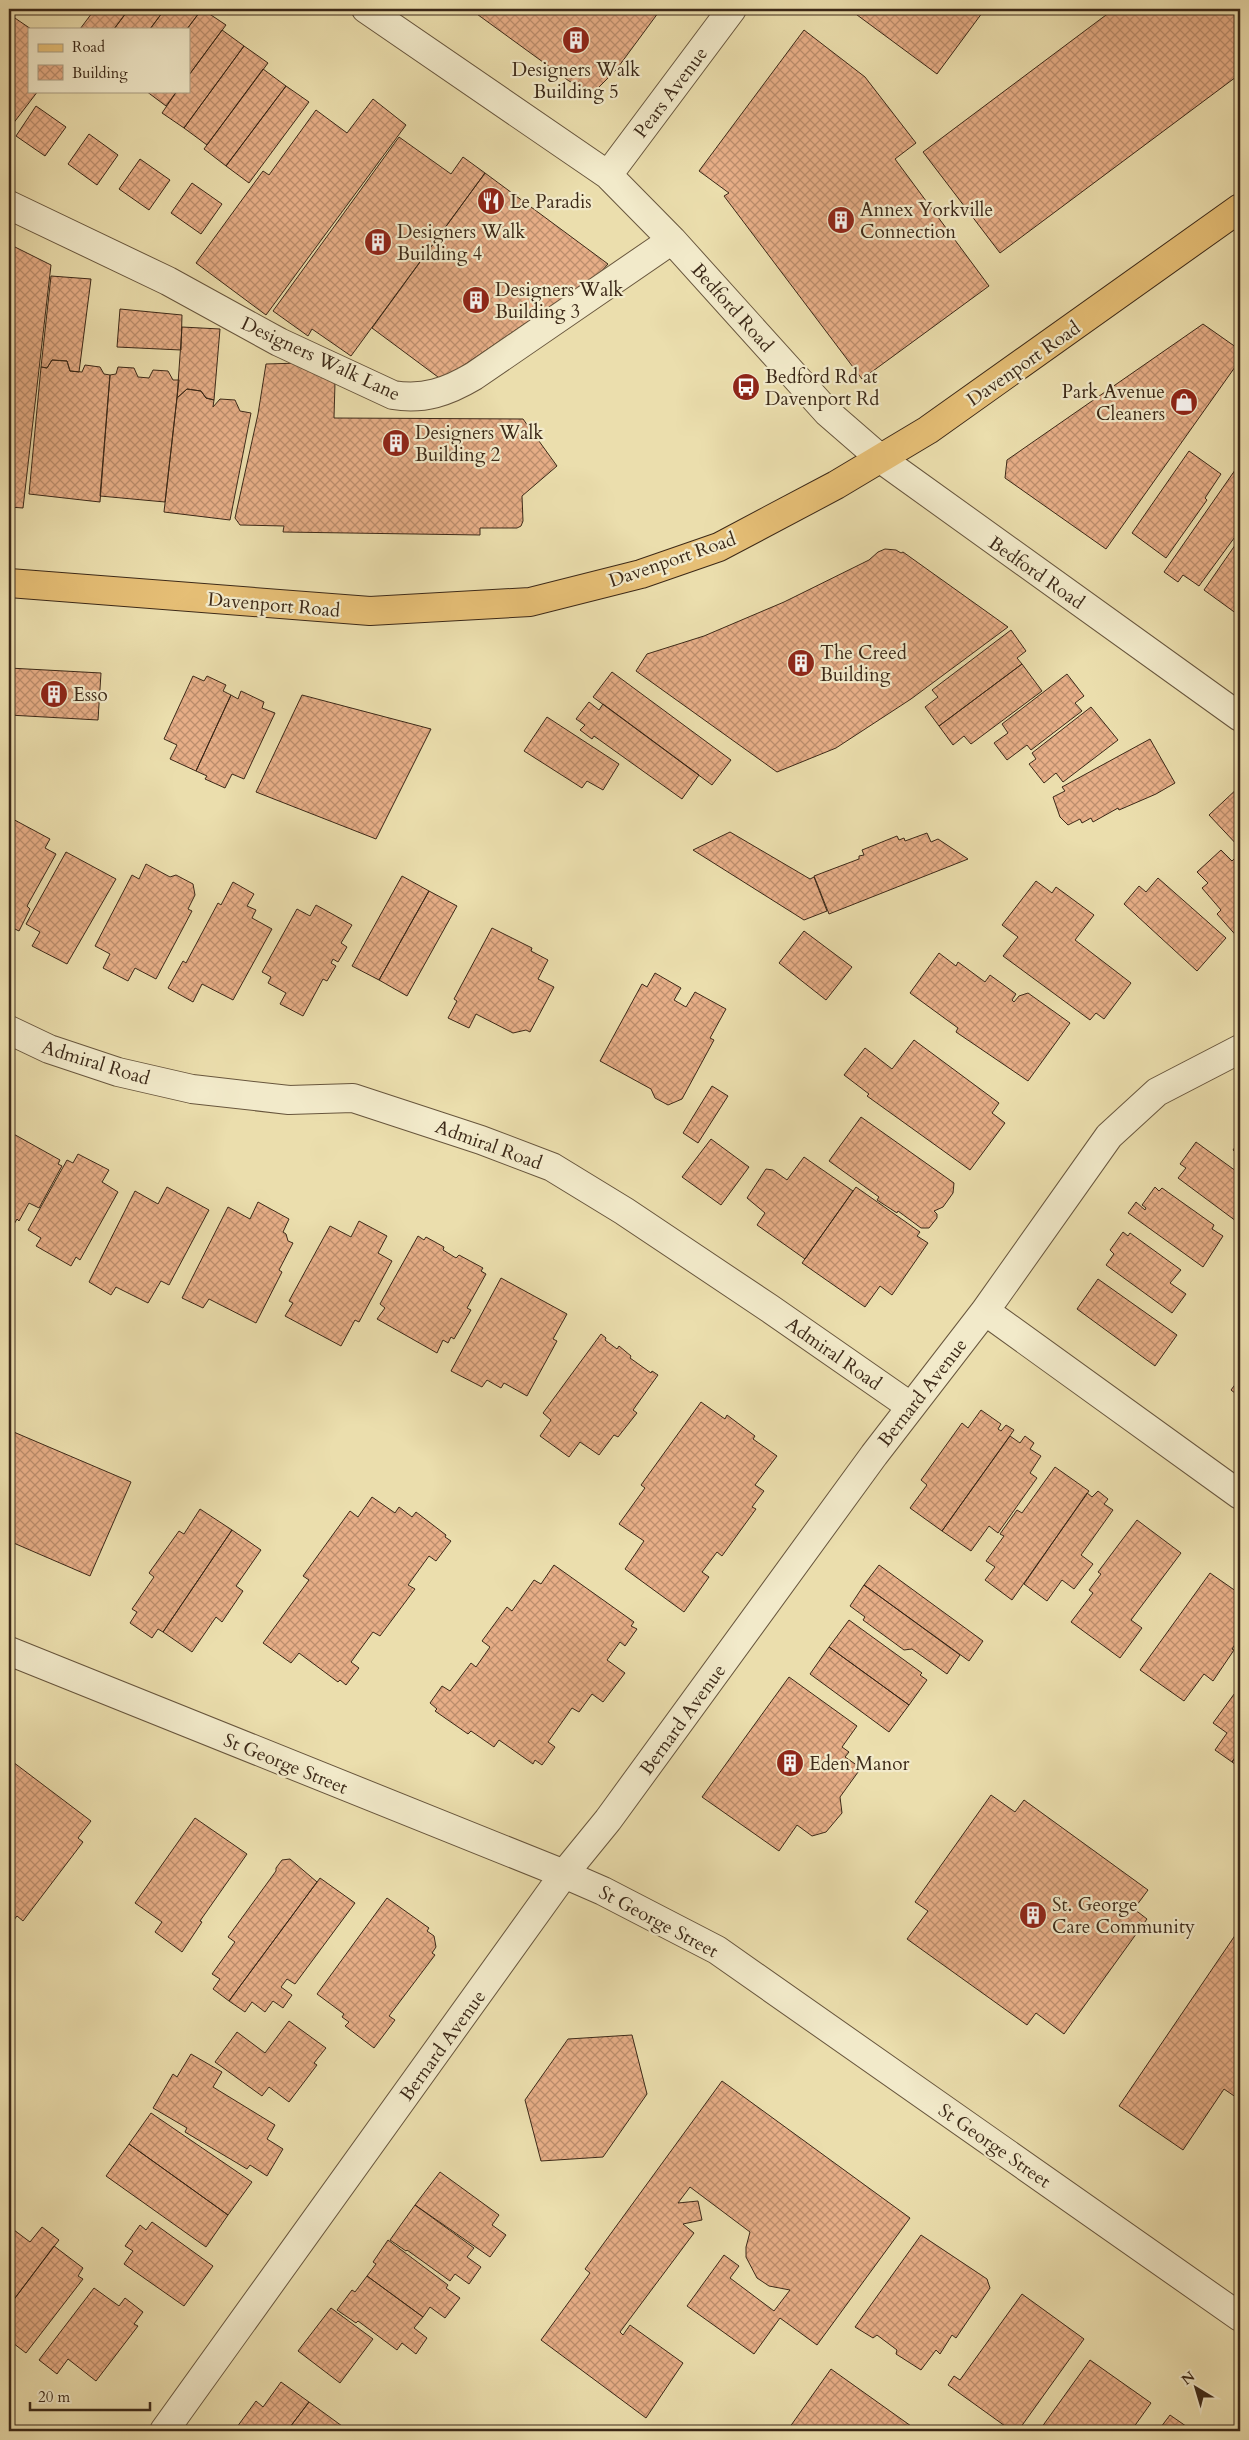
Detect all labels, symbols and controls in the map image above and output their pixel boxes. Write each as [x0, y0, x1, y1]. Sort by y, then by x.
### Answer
building icon: Designers Walk Building 5 [561, 25, 591, 55]
legend [28, 28, 190, 92]
text: Road [72, 37, 105, 57]
street label: Pears Avenue [628, 42, 714, 144]
place label: Designers Walk Building 5 [512, 57, 641, 105]
text: Building [72, 63, 128, 83]
restaurant icon: Le Paradis [476, 186, 506, 216]
place label: Le Paradis [510, 189, 592, 215]
place label: Annex Yorkville Connection [860, 197, 993, 245]
building icon: Annex Yorkville Connection [826, 205, 856, 235]
place label: Designers Walk Building 4 [397, 219, 526, 267]
building icon: Designers Walk Building 4 [363, 227, 393, 257]
street label: Bedford Road [685, 257, 779, 358]
place label: Designers Walk Building 3 [495, 277, 624, 325]
building icon: Designers Walk Building 3 [461, 285, 491, 315]
street label: Designers Walk Lane [237, 311, 404, 407]
street label: Davenport Road [962, 315, 1085, 413]
place label: Bedford Rd at Davenport Rd [765, 364, 879, 412]
bus stop icon: Bedford Rd at Davenport Rd [731, 372, 761, 402]
place label: Park Avenue Cleaners [1062, 379, 1165, 427]
shop icon: Park Avenue Cleaners [1169, 387, 1199, 417]
place label: Designers Walk Building 2 [415, 420, 544, 468]
building icon: Designers Walk Building 2 [381, 428, 411, 458]
street label: Davenport Road [605, 526, 739, 594]
street label: Bedford Road [983, 530, 1090, 615]
street label: Davenport Road [207, 586, 341, 624]
place label: The Creed Building [820, 640, 907, 688]
building icon: The Creed Building [786, 648, 816, 678]
building icon: Esso [39, 679, 69, 709]
place label: Esso [73, 682, 108, 708]
street label: Admiral Road [38, 1034, 153, 1092]
street label: Admiral Road [432, 1114, 546, 1176]
street label: Admiral Road [780, 1311, 887, 1397]
street label: Bernard Avenue [872, 1333, 973, 1452]
street label: Bernard Avenue [634, 1659, 732, 1780]
street label: St George Street [220, 1727, 352, 1801]
building icon: Eden Manor [775, 1748, 805, 1778]
place label: Eden Manor [809, 1751, 910, 1777]
street label: St George Street [594, 1880, 723, 1964]
place label: St. George Care Community [1052, 1892, 1195, 1940]
building icon: St. George Care Community [1018, 1900, 1048, 1930]
street label: Bernard Avenue [394, 1985, 492, 2106]
street label: St George Street [933, 2097, 1056, 2194]
north arrow [1172, 2362, 1222, 2412]
text: N [1178, 2367, 1199, 2389]
scale bar [30, 2380, 150, 2412]
text: 20 m [38, 2387, 70, 2407]

